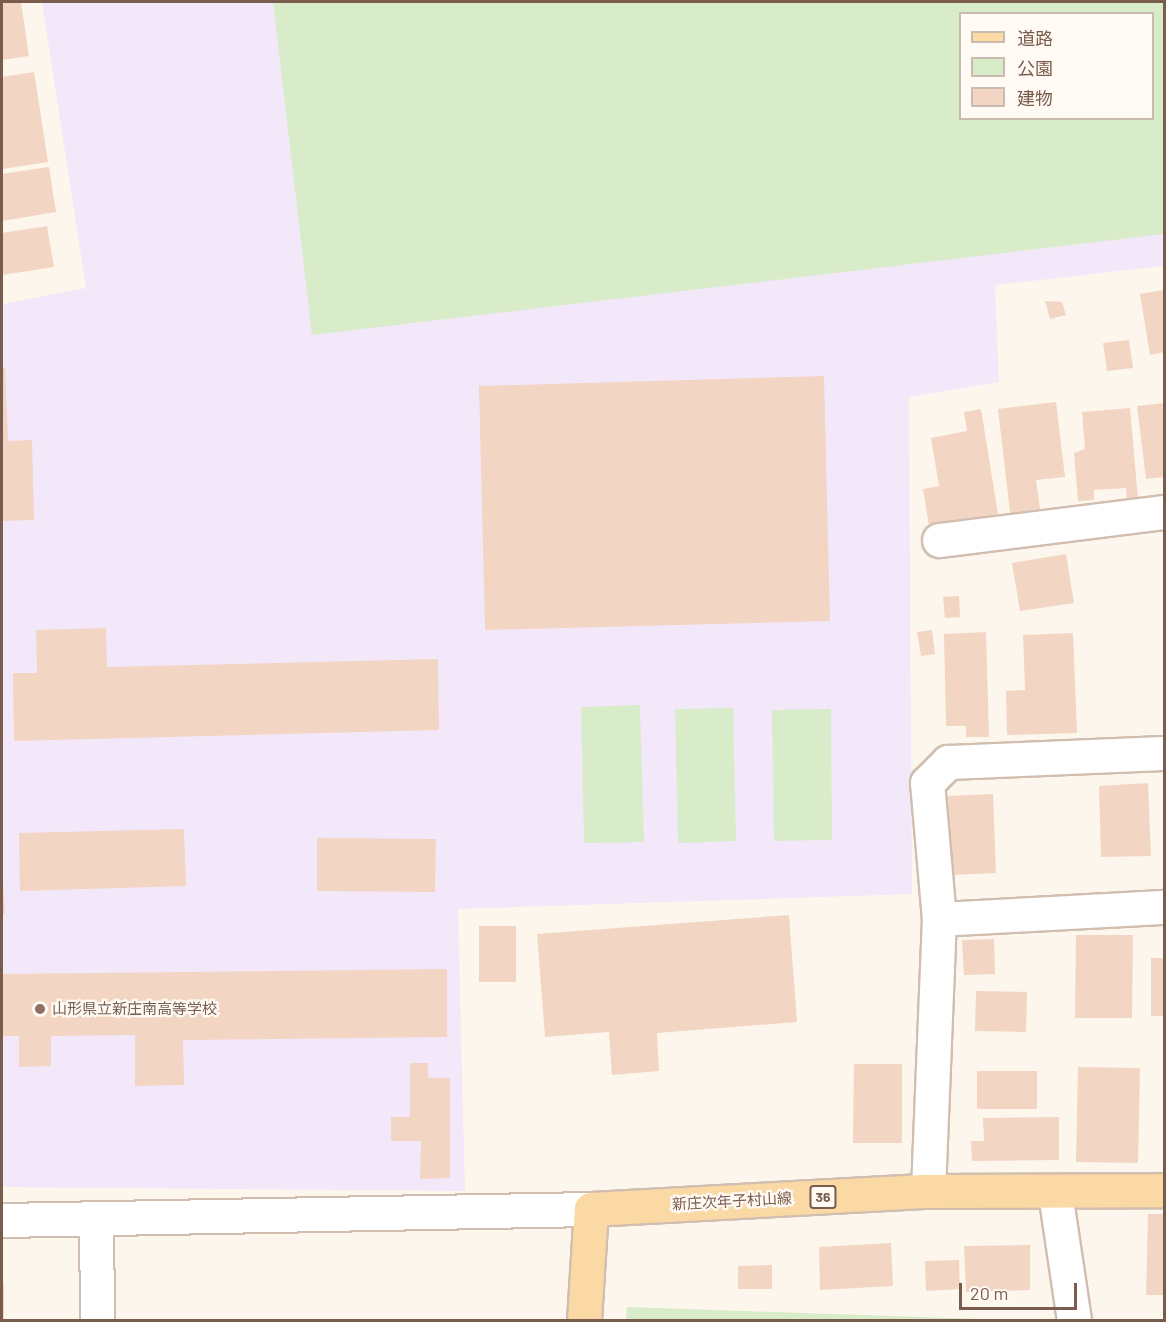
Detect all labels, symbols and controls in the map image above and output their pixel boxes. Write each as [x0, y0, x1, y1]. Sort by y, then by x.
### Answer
legend [959, 12, 1154, 120]
text: 道路 [1017, 27, 1053, 49]
text: 公園 [1017, 57, 1053, 79]
text: 建物 [1017, 87, 1053, 109]
place label: 山形県立新庄南高等学校 [52, 1000, 217, 1018]
marker: 山形県立新庄南高等学校 [33, 1002, 47, 1016]
road number: 36 [808, 1186, 838, 1208]
street label: 新庄次年子村山線 [672, 1189, 792, 1213]
scale bar [962, 1271, 1080, 1309]
text: 20 m [970, 1282, 1008, 1304]

